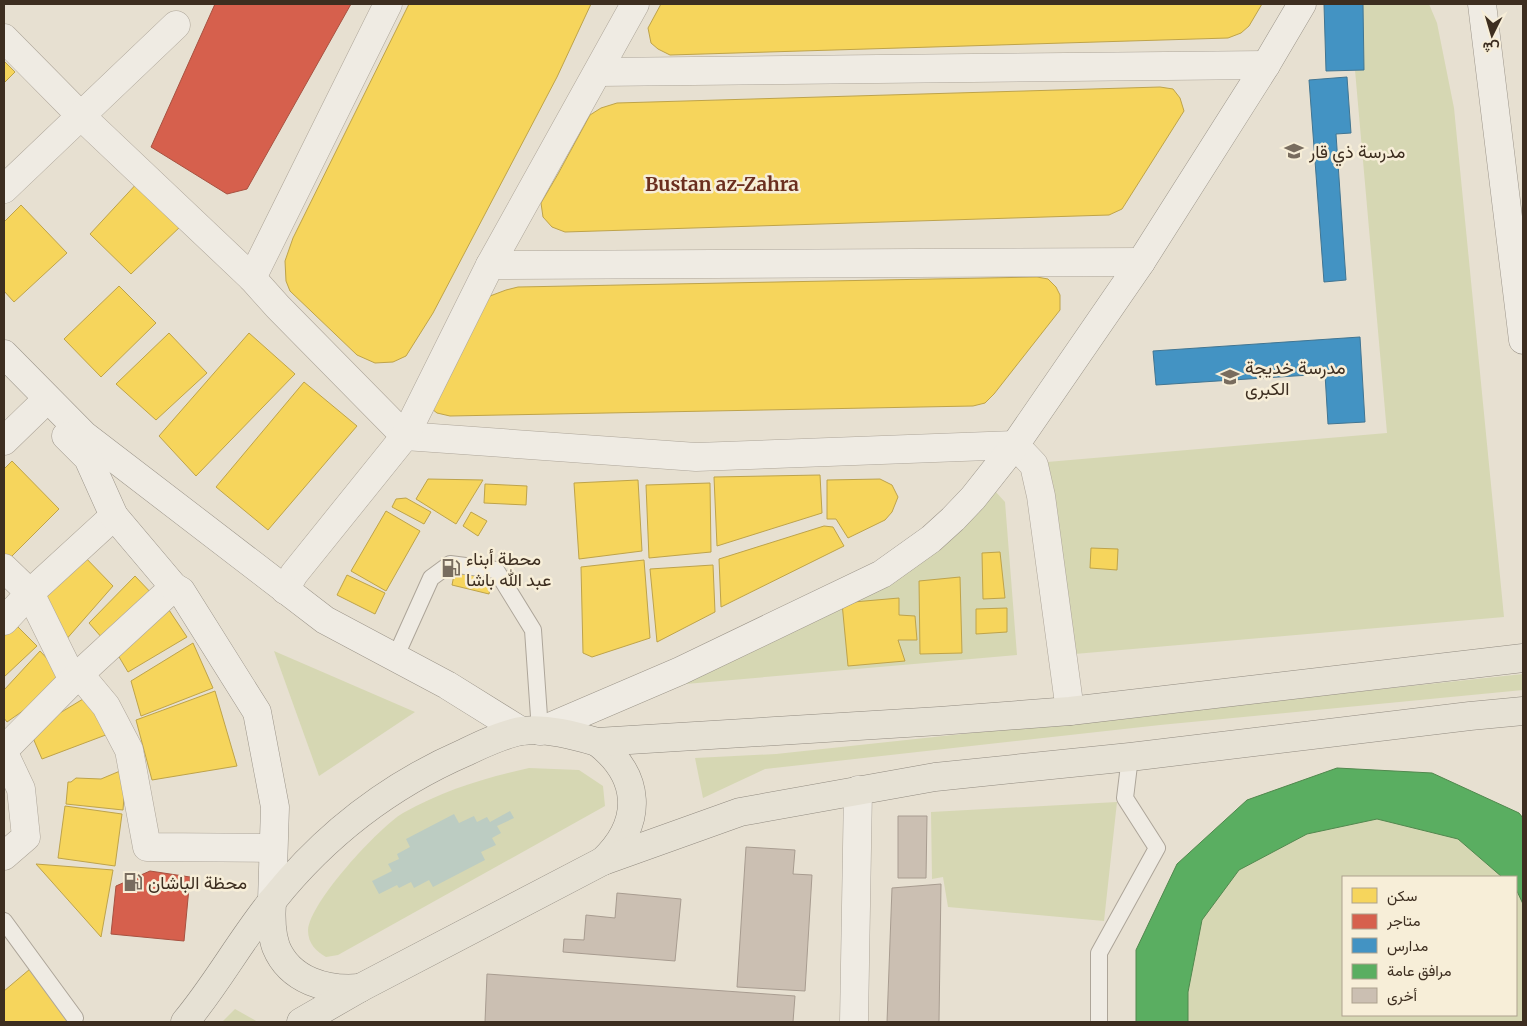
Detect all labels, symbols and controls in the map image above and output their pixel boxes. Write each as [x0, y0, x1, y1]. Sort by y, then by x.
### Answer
north arrow [1467, 10, 1517, 60]
text: ش [1482, 38, 1500, 58]
school or university icon: مدرسة ذي قار [1283, 140, 1305, 162]
place label: مدرسة ذي قار [1308, 140, 1405, 167]
district label: Bustan az-Zahra [645, 172, 799, 196]
place label: مدرسة خديجة الكبرى [1245, 356, 1346, 400]
school or university icon: مدرسة خديجة الكبرى [1219, 366, 1241, 388]
place label: محطة أبناء عبد الله باشا [466, 547, 551, 591]
fuel station icon: محطة أبناء عبد الله باشا [440, 557, 462, 579]
fuel station icon: محظة الباشان [122, 871, 144, 893]
place label: محظة الباشان [148, 871, 247, 894]
legend [1342, 876, 1517, 1016]
text: سكن [1387, 886, 1417, 906]
text: متاجر [1386, 911, 1421, 930]
text: مدارس [1387, 936, 1428, 956]
text: مرافق عامة [1387, 961, 1452, 981]
text: أخرى [1387, 986, 1417, 1006]

